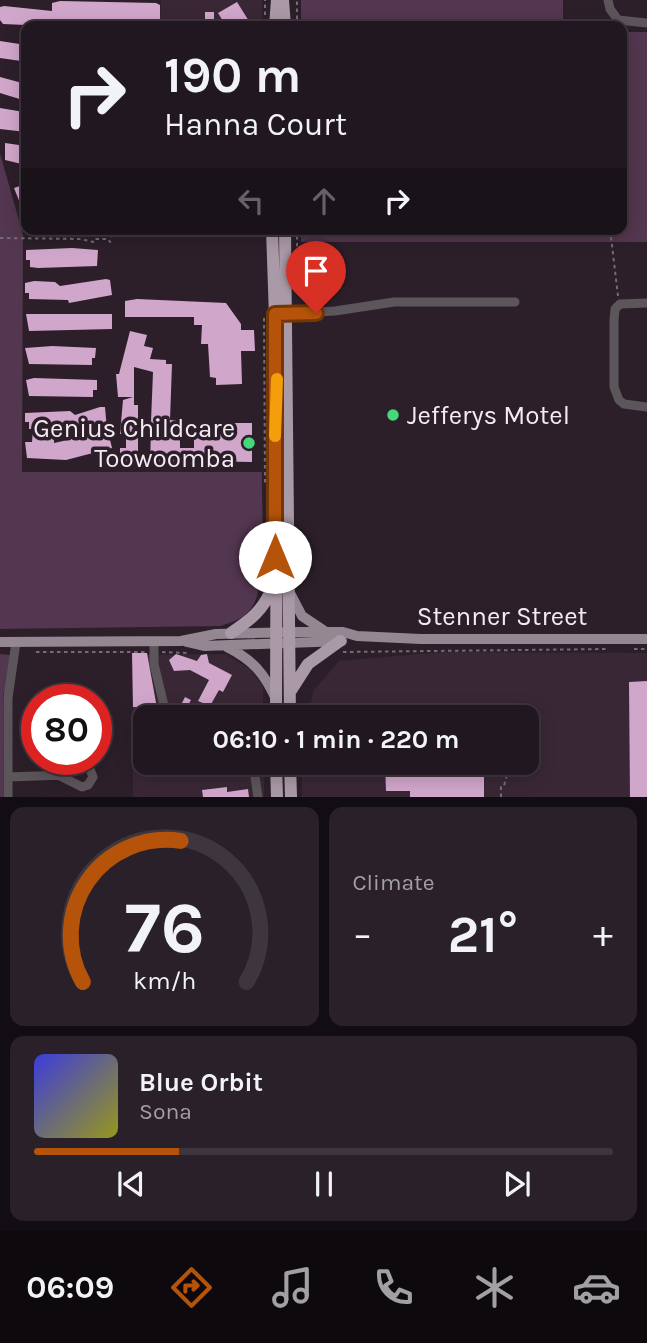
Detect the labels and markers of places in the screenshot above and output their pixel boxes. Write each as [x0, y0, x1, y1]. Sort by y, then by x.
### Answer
pin [286, 241, 346, 313]
place label: Jefferys Motel [407, 400, 570, 431]
marker: Jefferys Motel [385, 407, 401, 423]
place label: Genius Childcare Toowoomba [33, 413, 235, 474]
marker: Genius Childcare Toowoomba [241, 435, 257, 451]

